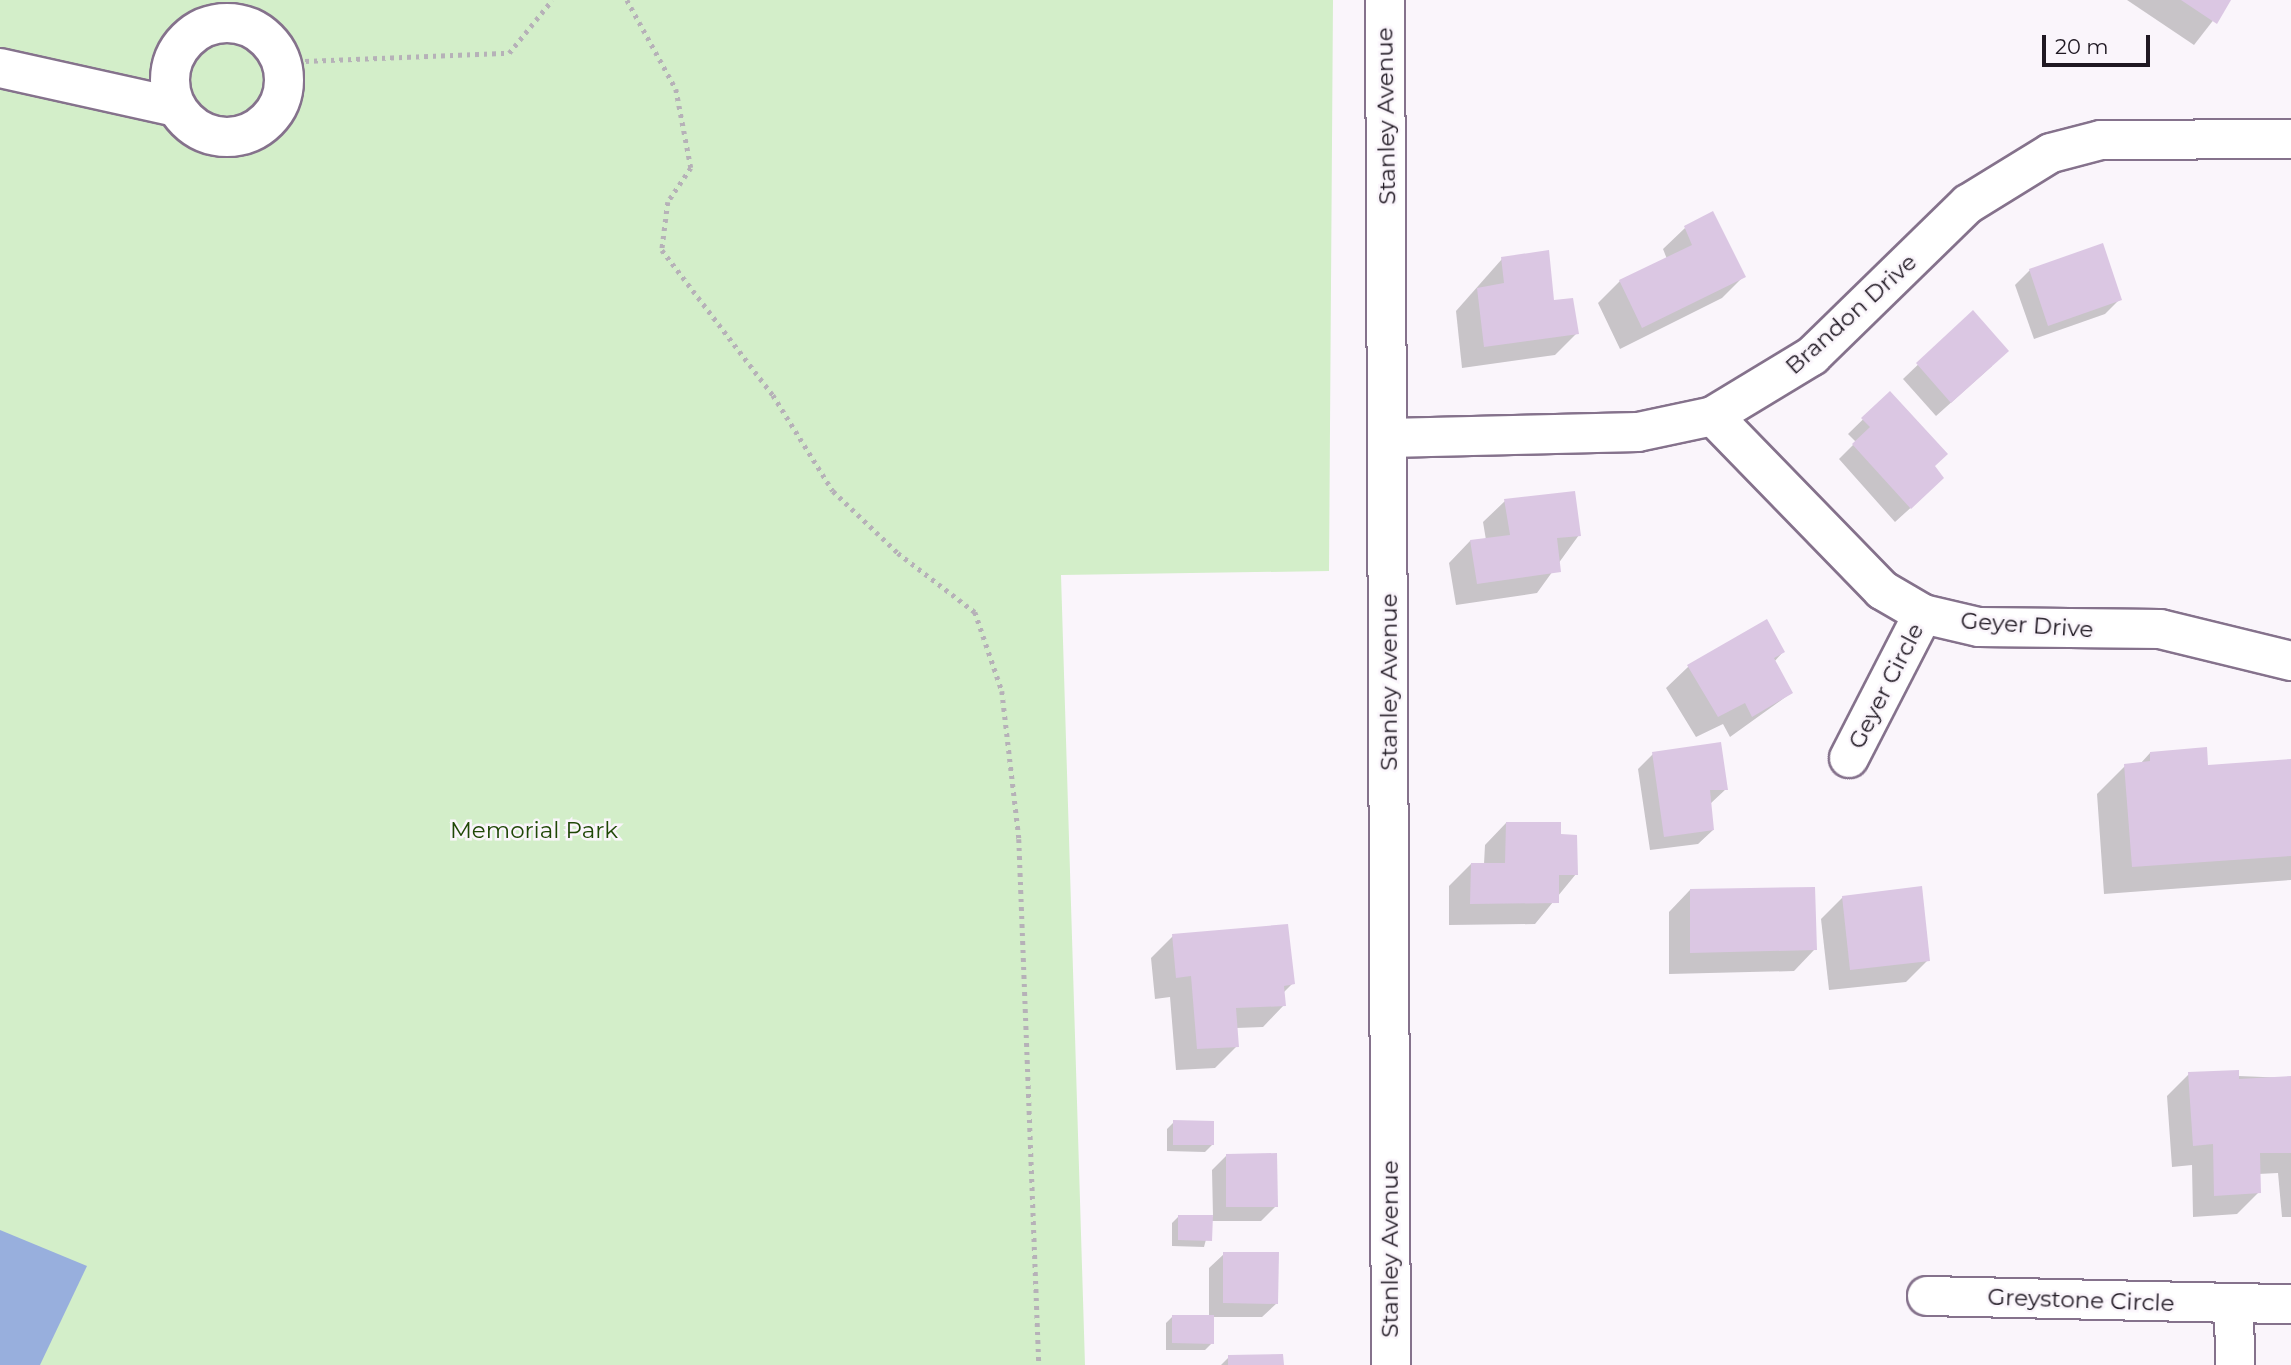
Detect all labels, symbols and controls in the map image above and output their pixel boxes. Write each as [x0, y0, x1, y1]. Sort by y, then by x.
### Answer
scale bar [2046, 21, 2154, 65]
street label: Stanley Avenue [1371, 27, 1401, 205]
text: 20 m [2055, 34, 2109, 59]
street label: Brandon Drive [1780, 248, 1922, 380]
street label: Stanley Avenue [1375, 593, 1403, 771]
street label: Geyer Drive [1960, 607, 2094, 643]
street label: Geyer Circle [1843, 619, 1929, 753]
park label: Memorial Park [450, 816, 618, 844]
street label: Stanley Avenue [1376, 1160, 1404, 1338]
street label: Greystone Circle [1987, 1283, 2175, 1317]

